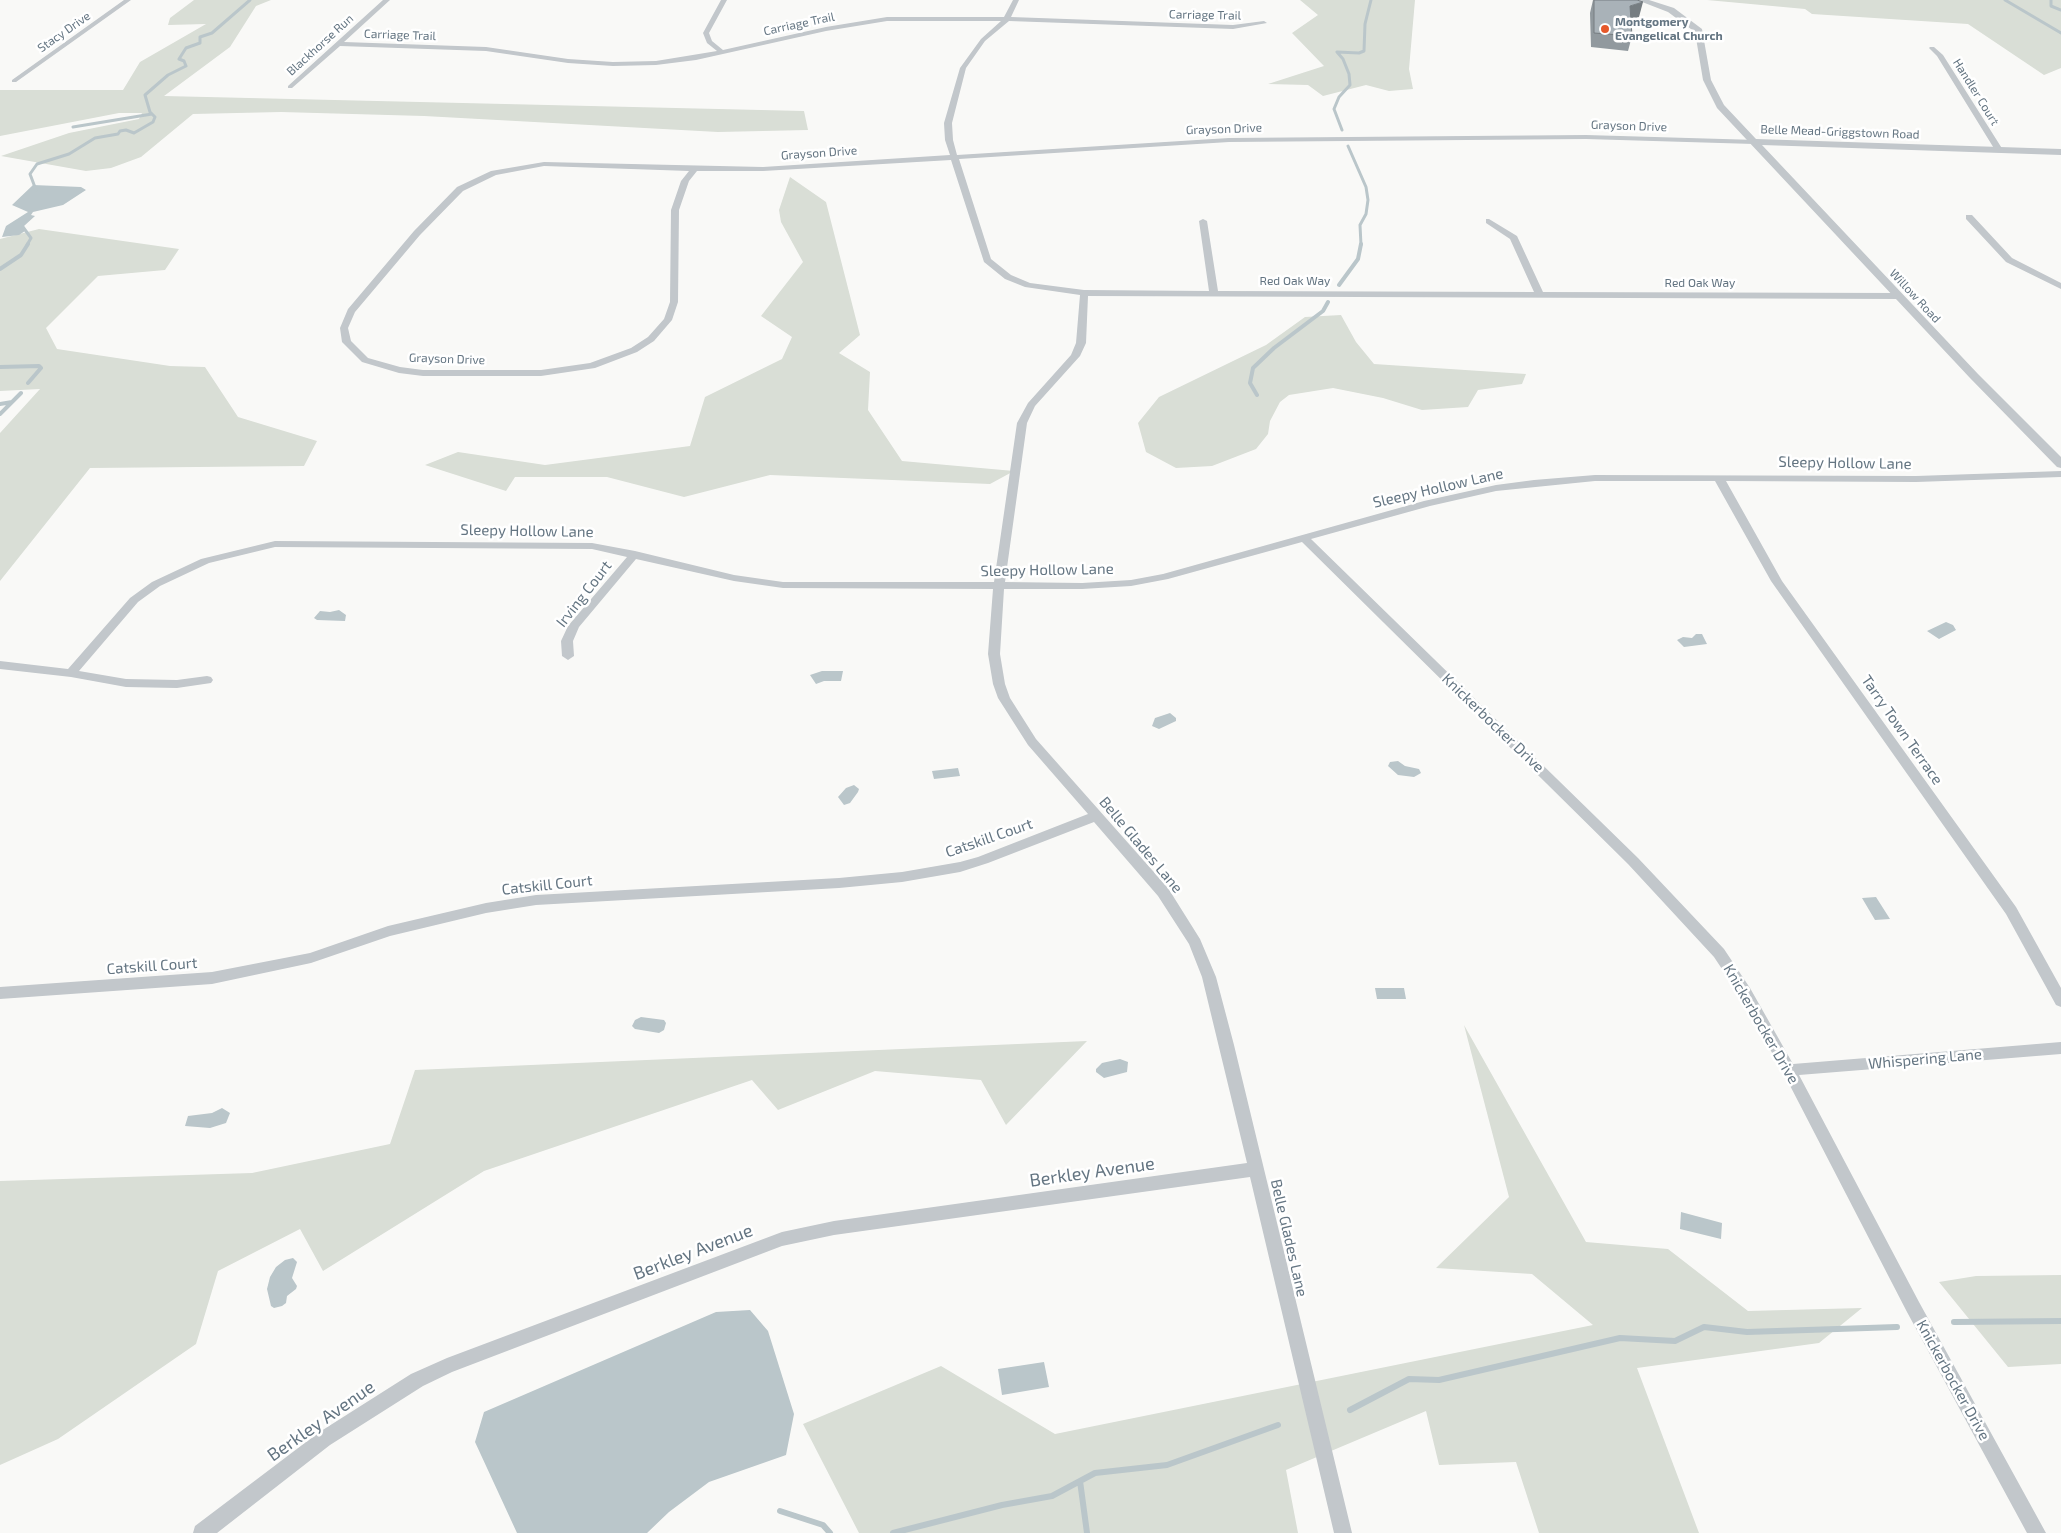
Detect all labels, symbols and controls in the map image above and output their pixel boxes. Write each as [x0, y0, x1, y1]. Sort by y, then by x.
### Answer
street label: Carriage Trail [1169, 7, 1241, 23]
street label: Stacy Drive [35, 9, 93, 55]
street label: Carriage Trail [762, 9, 836, 39]
street label: Blackhorse Run [284, 11, 356, 79]
place label: Montgomery Evangelical Church [1615, 15, 1723, 43]
marker: Montgomery Evangelical Church [1599, 23, 1611, 35]
street label: Carriage Trail [364, 27, 436, 43]
street label: Handler Court [1950, 56, 2002, 128]
street label: Grayson Drive [1591, 117, 1667, 135]
street label: Grayson Drive [1186, 120, 1262, 138]
street label: Belle Mead-Griggstown Road [1760, 122, 1920, 142]
street label: Grayson Drive [780, 143, 858, 163]
street label: Willow Road [1886, 266, 1944, 326]
street label: Red Oak Way [1260, 274, 1330, 288]
street label: Red Oak Way [1665, 276, 1735, 290]
street label: Grayson Drive [409, 350, 485, 368]
street label: Sleepy Hollow Lane [1778, 453, 1912, 473]
street label: Sleepy Hollow Lane [1371, 464, 1505, 512]
street label: Sleepy Hollow Lane [460, 521, 594, 541]
street label: Irving Court [552, 557, 616, 631]
street label: Sleepy Hollow Lane [980, 560, 1114, 580]
street label: Knickerbocker Drive [1438, 670, 1548, 776]
street label: Tarry Town Terrace [1858, 672, 1946, 788]
street label: Belle Glades Lane [1096, 793, 1186, 897]
street label: Catskill Court [943, 815, 1035, 861]
street label: Catskill Court [501, 871, 593, 899]
street label: Catskill Court [106, 954, 198, 978]
street label: Knickerbocker Drive [1719, 961, 1803, 1087]
street label: Whispering Lane [1867, 1045, 1983, 1073]
street label: Berkley Avenue [1028, 1153, 1156, 1191]
street label: Belle Glades Lane [1267, 1177, 1311, 1299]
street label: Berkley Avenue [630, 1219, 756, 1285]
street label: Knickerbocker Drive [1912, 1317, 1994, 1443]
street label: Berkley Avenue [263, 1376, 379, 1466]

